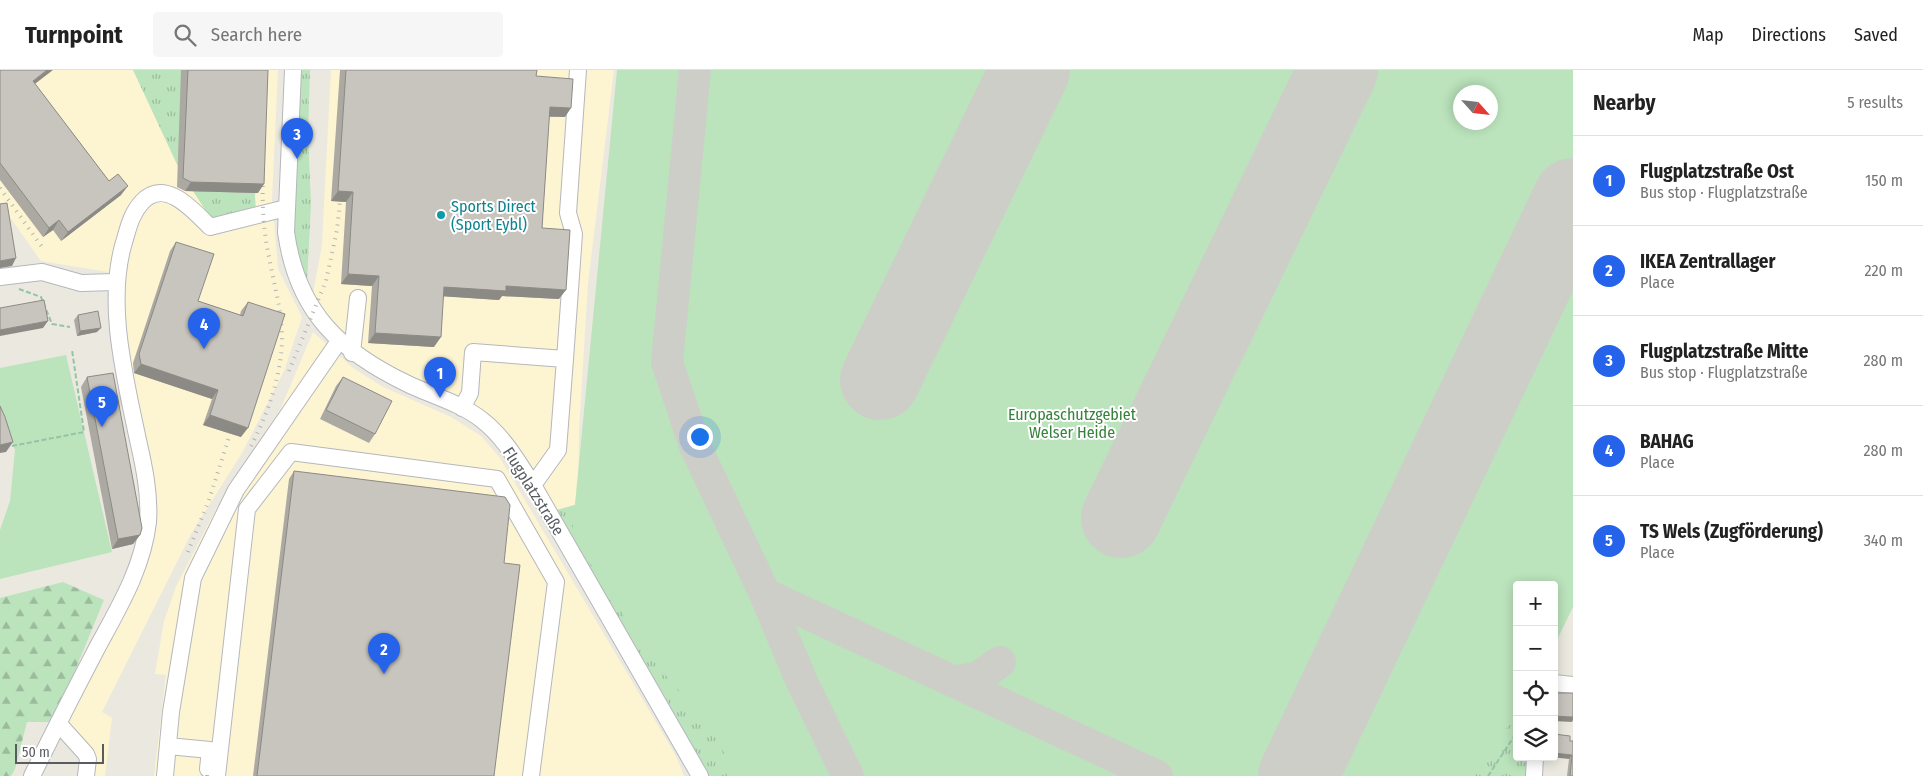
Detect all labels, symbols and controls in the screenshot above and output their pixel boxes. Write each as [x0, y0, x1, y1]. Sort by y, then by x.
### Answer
search box [153, 12, 503, 57]
text: Turnpoint [25, 21, 123, 49]
icon: search [171, 21, 199, 49]
text: Search here [211, 23, 302, 46]
text: Map [1692, 24, 1724, 46]
text: Directions [1752, 24, 1826, 46]
text: Saved [1854, 24, 1898, 46]
north arrow [1453, 85, 1498, 130]
text: Nearby [1593, 90, 1655, 116]
text: 5 results [1847, 93, 1903, 112]
pin: 3 [281, 118, 313, 159]
text: Flugplatzstraße Ost [1640, 160, 1794, 183]
text: 1 [1606, 171, 1612, 190]
text: 150 m [1865, 171, 1903, 190]
text: Bus stop · Flugplatzstraße [1640, 183, 1808, 202]
place label: Sports Direct (Sport Eybl) [451, 197, 536, 234]
marker: Sports Direct (Sport Eybl) [435, 209, 447, 221]
text: IKEA Zentrallager [1640, 250, 1775, 273]
text: 2 [1605, 261, 1613, 280]
text: 220 m [1864, 261, 1903, 280]
text: Place [1640, 273, 1675, 292]
pin: 4 [188, 308, 220, 349]
text: Flugplatzstraße Mitte [1640, 340, 1808, 363]
text: 3 [1605, 351, 1613, 370]
text: 280 m [1864, 351, 1903, 370]
pin: 1 [424, 357, 456, 398]
text: Bus stop · Flugplatzstraße [1640, 363, 1808, 382]
pin: 5 [86, 386, 118, 427]
park label: Europaschutzgebiet Welser Heide [1008, 405, 1137, 442]
your location [687, 424, 713, 450]
text: BAHAG [1640, 430, 1694, 453]
text: 4 [1605, 441, 1613, 460]
text: 280 m [1864, 441, 1903, 460]
street label: Flugplatzstraße [499, 444, 568, 539]
text: Place [1640, 453, 1675, 472]
text: TS Wels (Zugförderung) [1640, 520, 1823, 543]
text: 5 [1605, 531, 1613, 550]
text: 340 m [1864, 531, 1903, 550]
text: Place [1640, 543, 1675, 562]
map controls [1513, 581, 1558, 761]
button: + [1513, 581, 1558, 626]
button: − [1513, 626, 1558, 671]
pin: 2 [368, 633, 400, 674]
button: locate [1513, 671, 1558, 716]
button: layers [1513, 716, 1558, 761]
scale bar [15, 741, 104, 764]
text: 50 m [22, 744, 50, 761]

